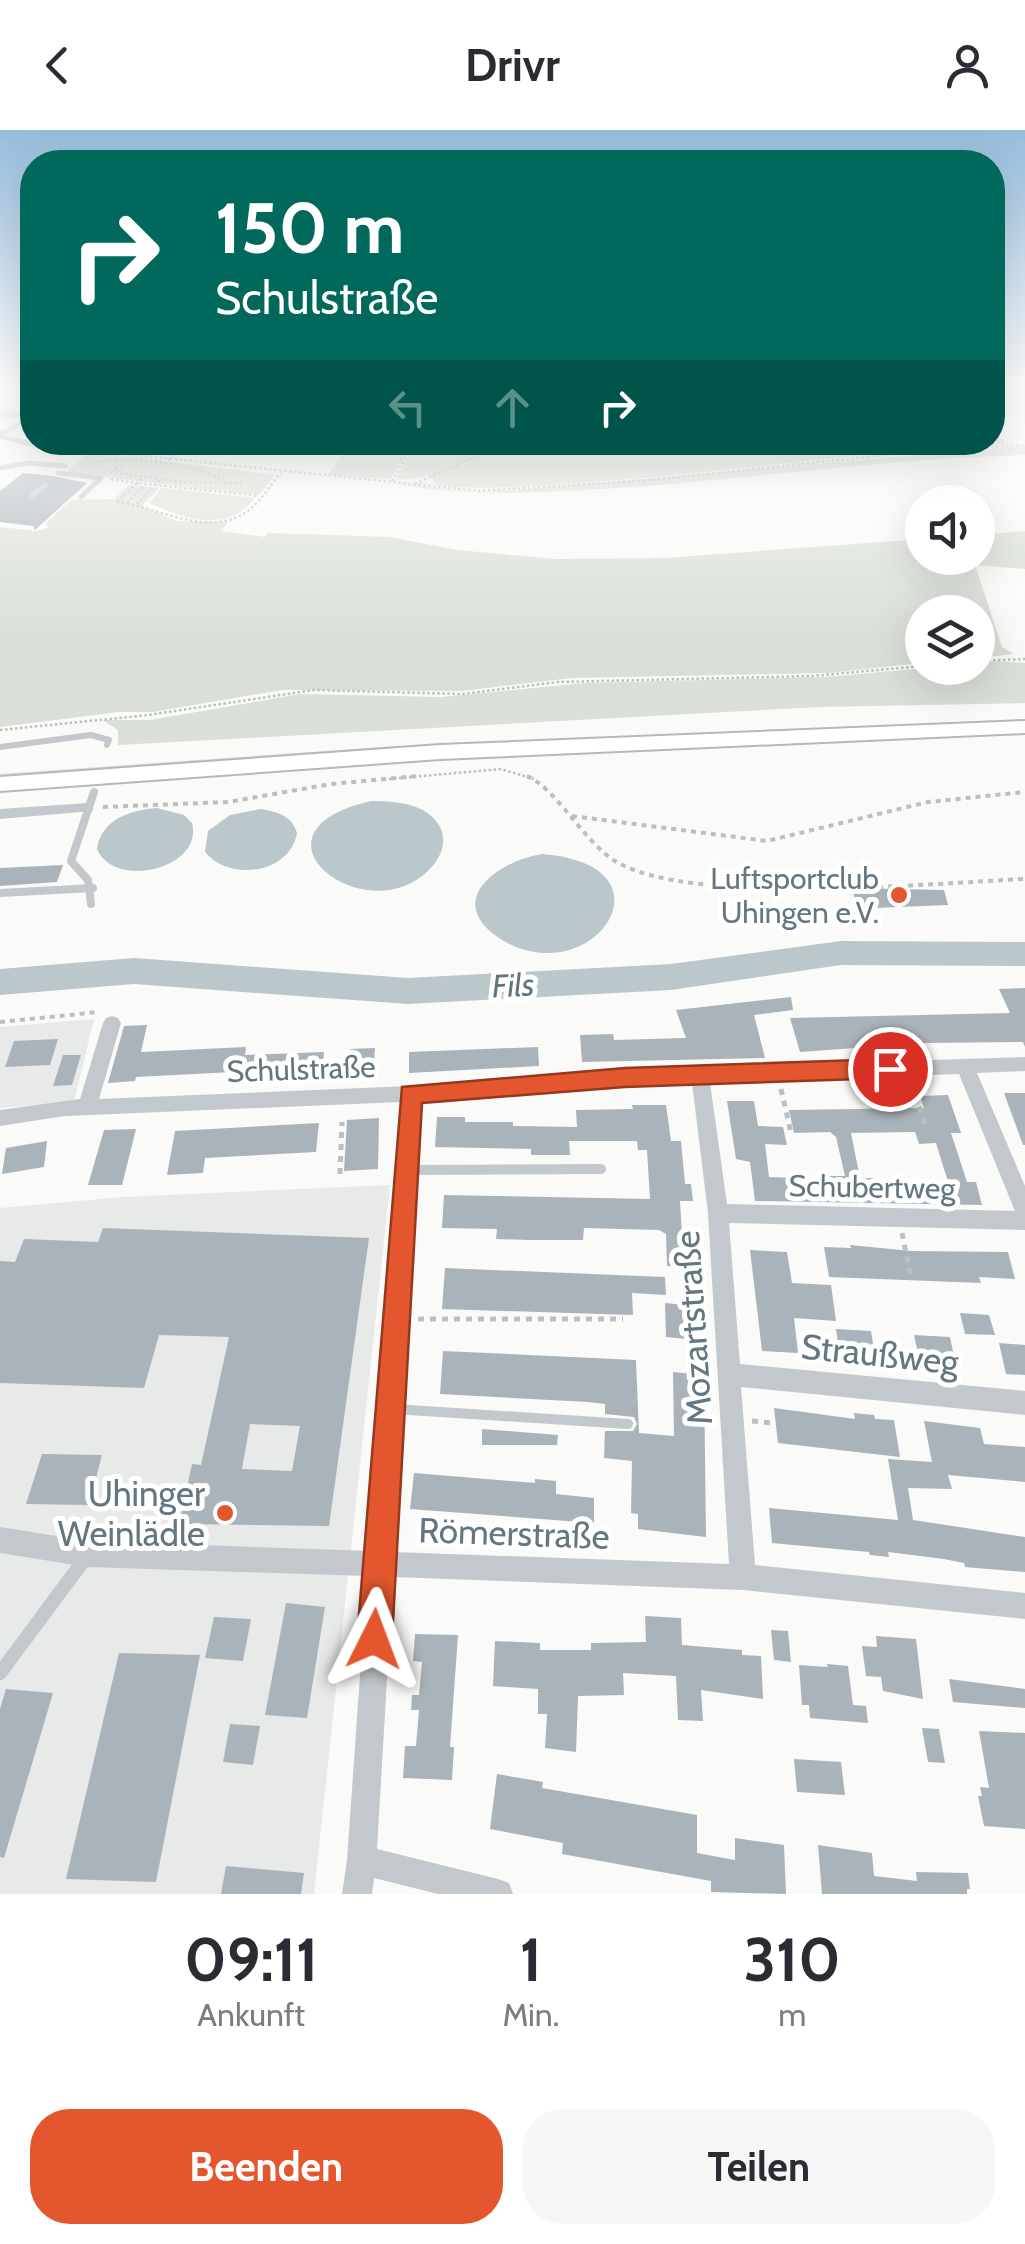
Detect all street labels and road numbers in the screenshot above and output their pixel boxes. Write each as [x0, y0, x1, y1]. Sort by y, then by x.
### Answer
street label: Schulstraße [226, 1048, 376, 1090]
street label: Schubertweg [788, 1167, 957, 1207]
street label: Mozartstraße [665, 1229, 721, 1427]
street label: Straußweg [799, 1324, 961, 1384]
street label: Römerstraße [418, 1508, 610, 1558]

